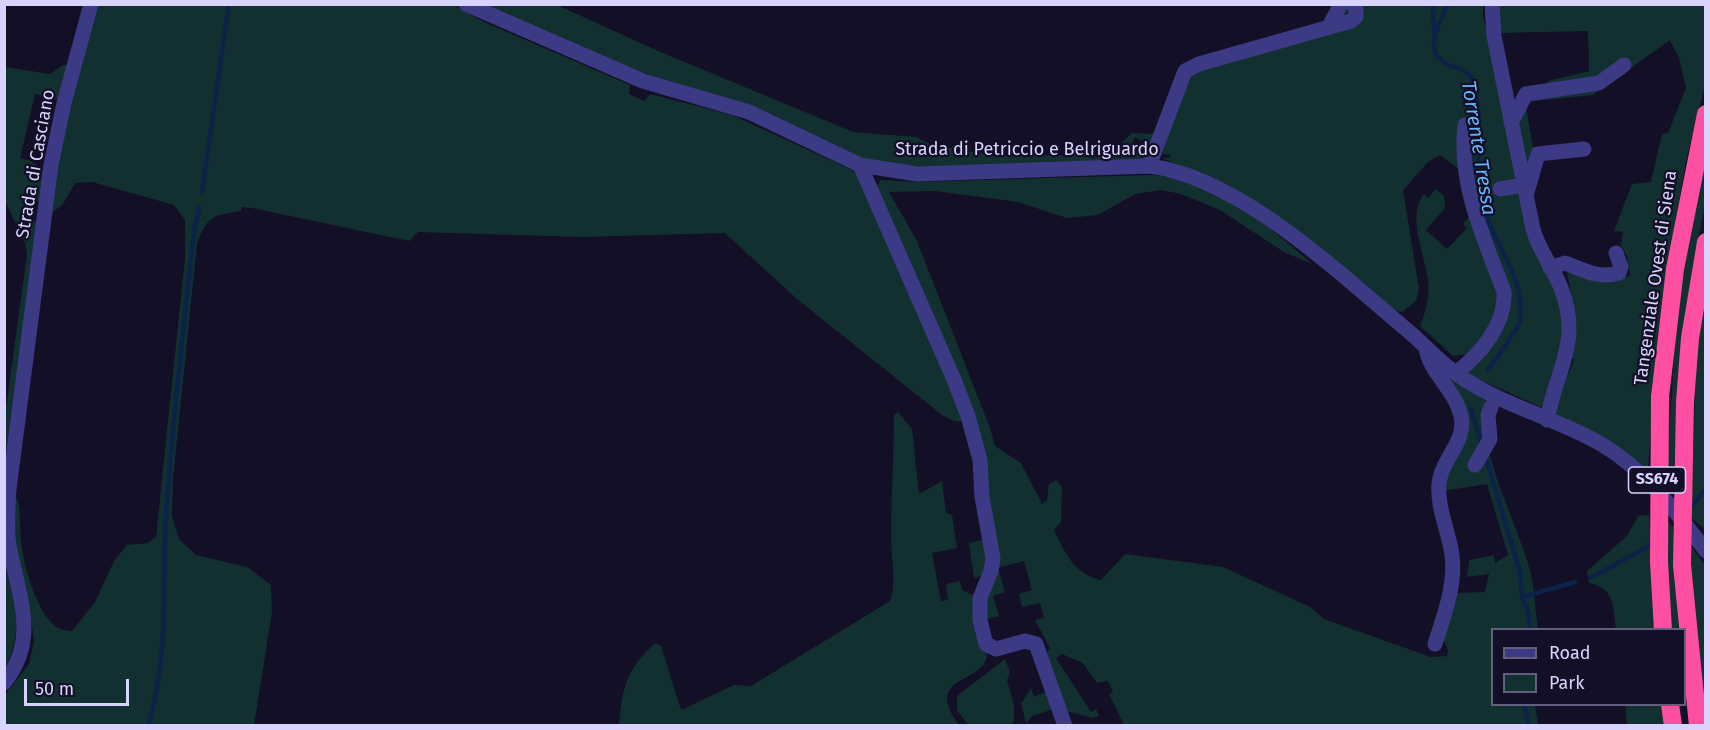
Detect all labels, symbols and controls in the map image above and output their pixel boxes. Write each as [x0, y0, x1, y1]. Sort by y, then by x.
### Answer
water label: Torrente Tressa [1456, 79, 1500, 217]
street label: Strada di Casciano [12, 88, 60, 240]
street label: Strada di Petriccio e Belriguardo [895, 139, 1159, 161]
street label: Tangenziale Ovest di Siena [1630, 169, 1682, 387]
road number: SS674 [1628, 467, 1686, 493]
legend [1491, 628, 1686, 706]
text: Road [1549, 642, 1591, 664]
scale bar [27, 667, 132, 705]
text: Park [1549, 672, 1584, 694]
text: 50 m [35, 678, 74, 700]

